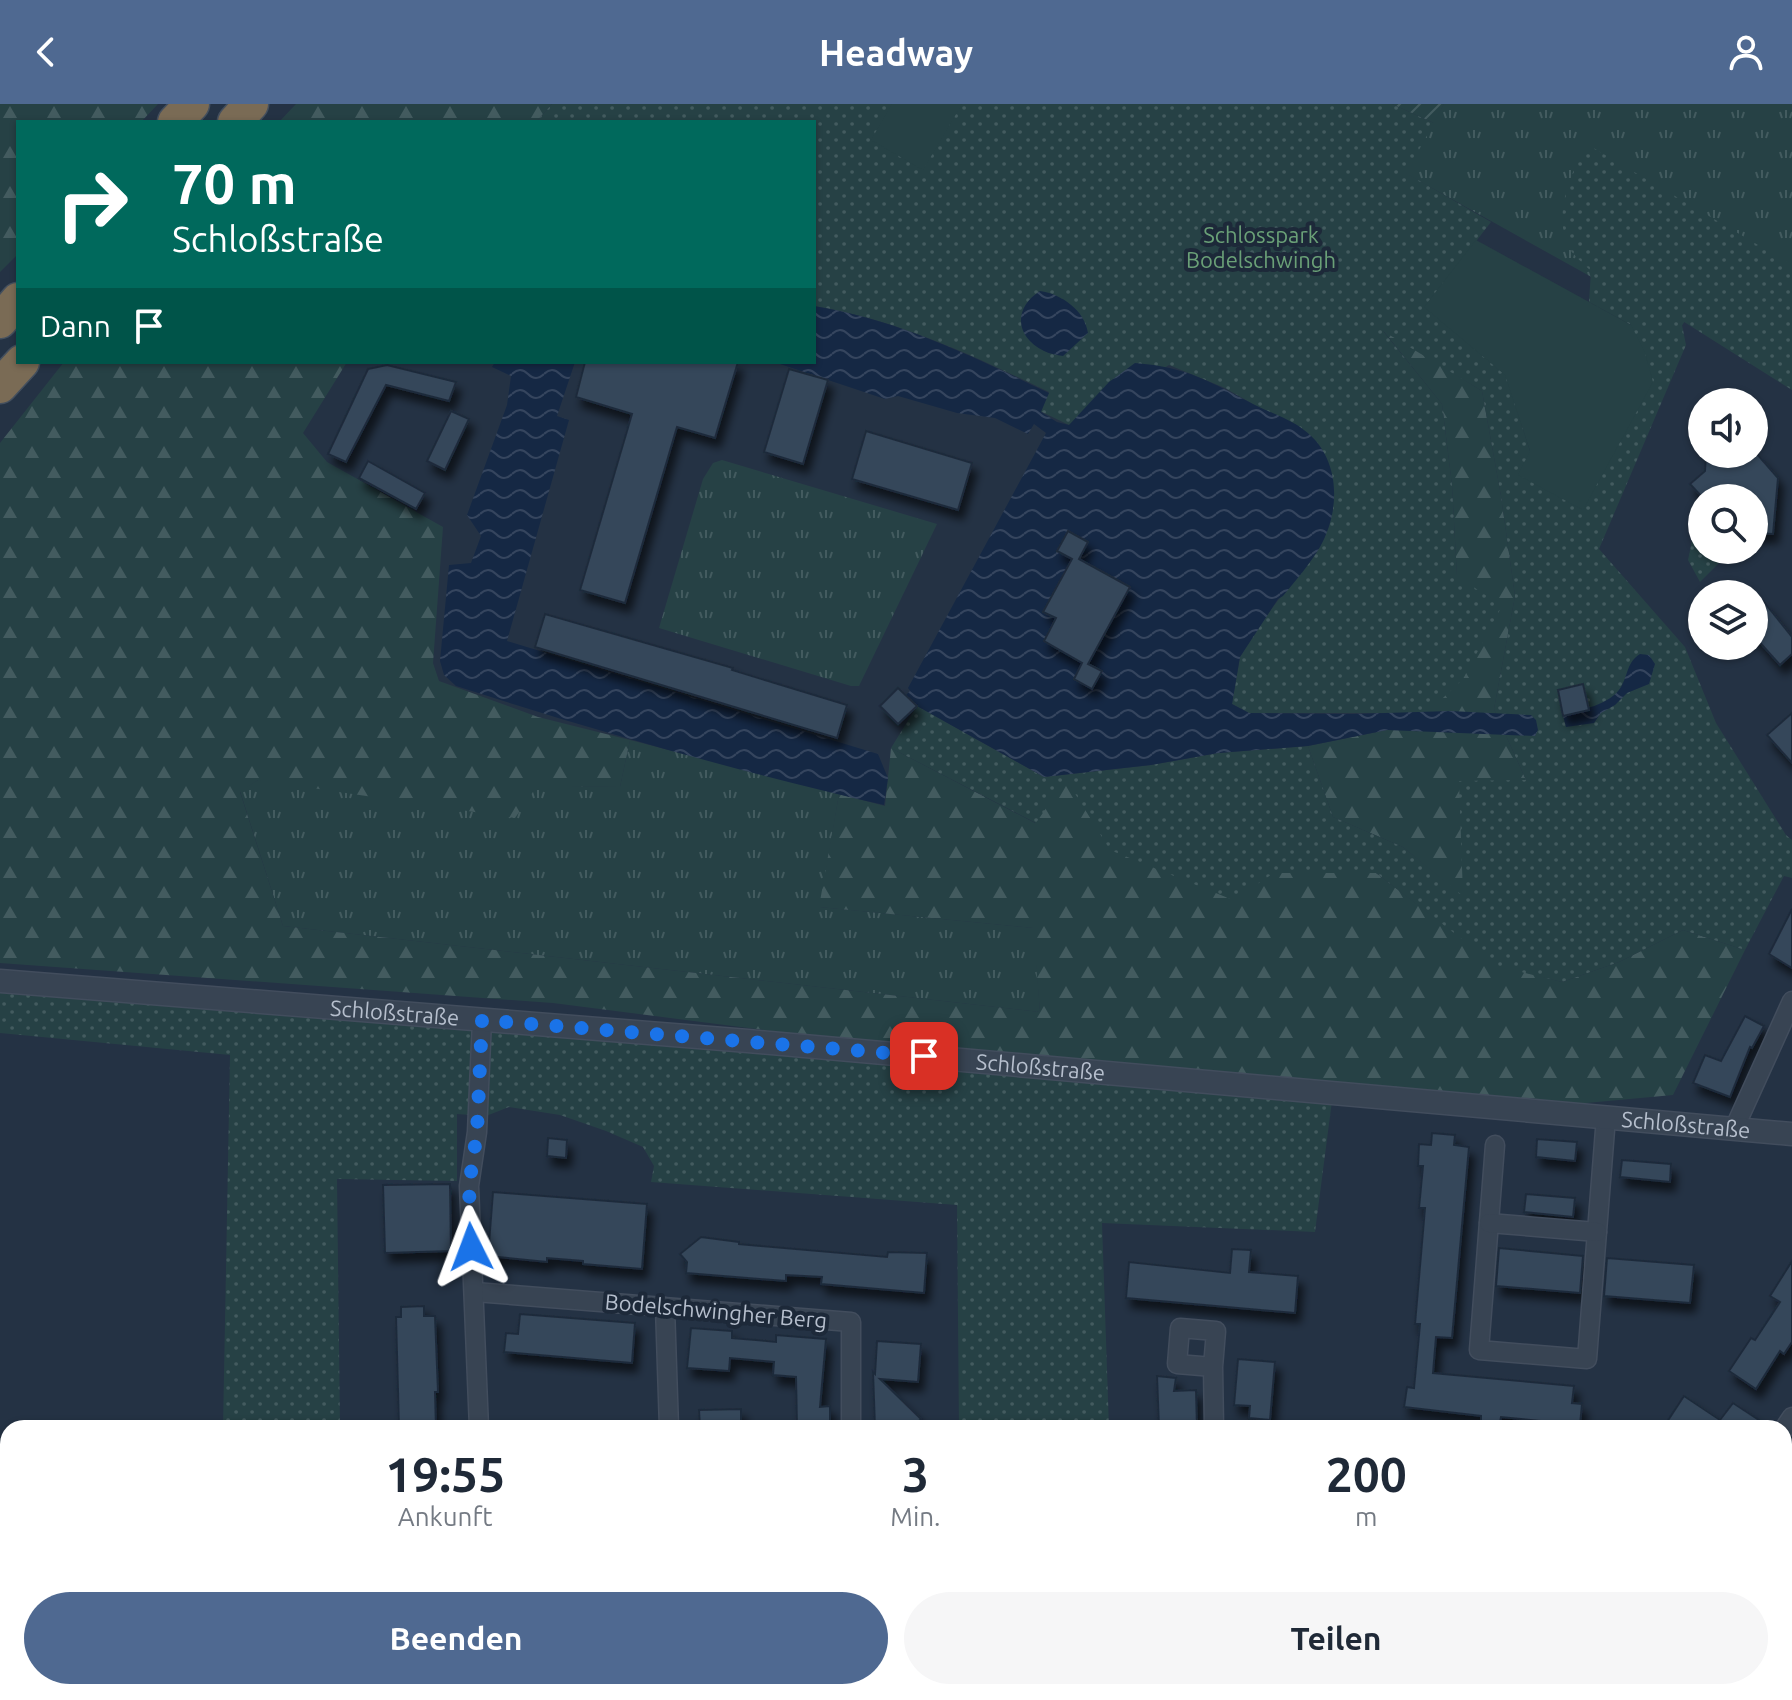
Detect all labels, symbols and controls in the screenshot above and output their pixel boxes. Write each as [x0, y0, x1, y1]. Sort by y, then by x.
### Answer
icon: back [24, 30, 68, 74]
icon: person [1724, 30, 1768, 74]
text: Headway [819, 32, 973, 73]
icon: right [40, 152, 144, 256]
text: 70 m [172, 152, 297, 215]
text: Schloßstraße [172, 218, 384, 259]
park label: Schlosspark Bodelschwingh [1186, 222, 1336, 272]
icon: arrive [127, 304, 171, 348]
text: Dann [40, 309, 111, 343]
map controls [1688, 388, 1768, 660]
button: sound [1688, 388, 1768, 468]
button: search [1688, 484, 1768, 564]
button: layers [1688, 580, 1768, 660]
street label: Schloßstraße [329, 995, 460, 1030]
pin [890, 1022, 958, 1090]
icon: arrive [902, 1034, 946, 1078]
street label: Schloßstraße [975, 1048, 1106, 1085]
street label: Schloßstraße [1620, 1106, 1752, 1142]
position arrow [429, 1205, 513, 1289]
street label: Bodelschwingher Berg [604, 1288, 828, 1333]
text: 19:55 [385, 1447, 505, 1501]
text: 3 [902, 1447, 929, 1501]
text: 200 [1326, 1447, 1407, 1501]
text: Ankunft [398, 1502, 493, 1531]
text: Min. [890, 1502, 941, 1531]
text: m [1355, 1502, 1377, 1531]
button: Beenden [24, 1592, 888, 1684]
button: Teilen [904, 1592, 1768, 1684]

